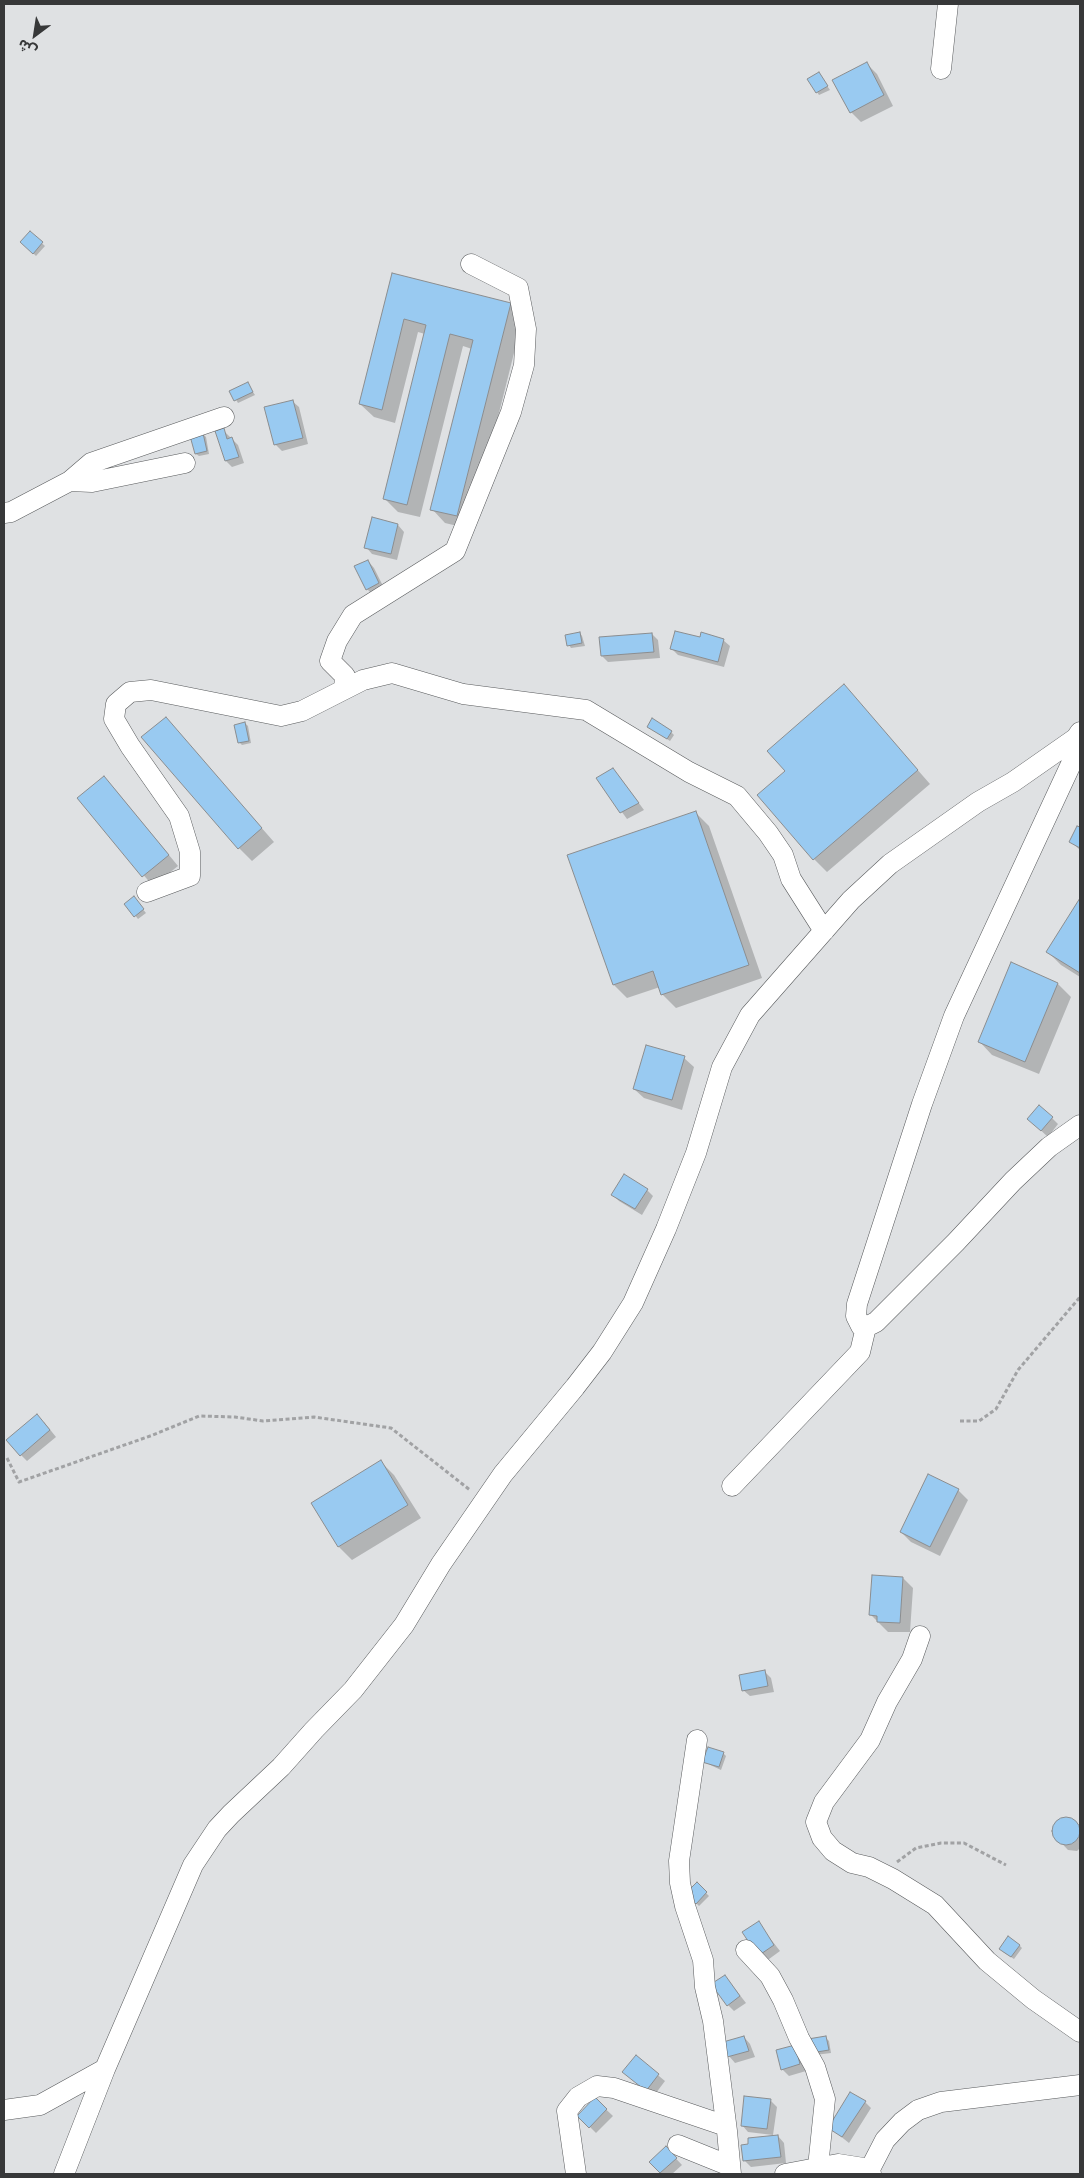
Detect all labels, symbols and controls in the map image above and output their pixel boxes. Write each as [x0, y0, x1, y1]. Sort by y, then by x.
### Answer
north arrow [10, 10, 60, 60]
text: ش [15, 36, 40, 60]

